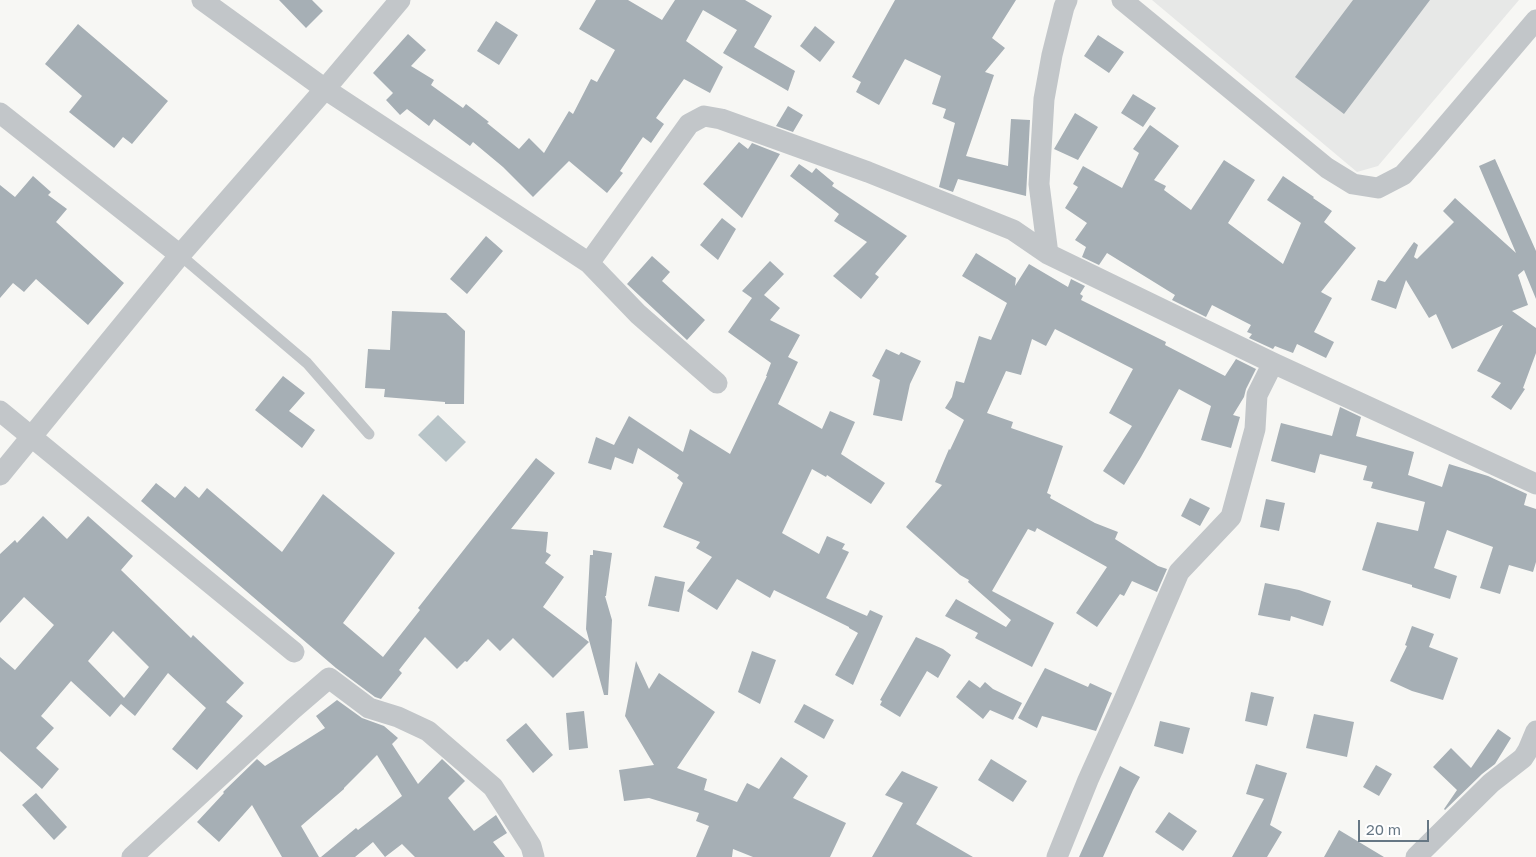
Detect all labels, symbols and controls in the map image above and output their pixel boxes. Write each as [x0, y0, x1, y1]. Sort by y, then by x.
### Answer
scale bar [1361, 810, 1432, 842]
text: 20 m [1366, 820, 1401, 838]

